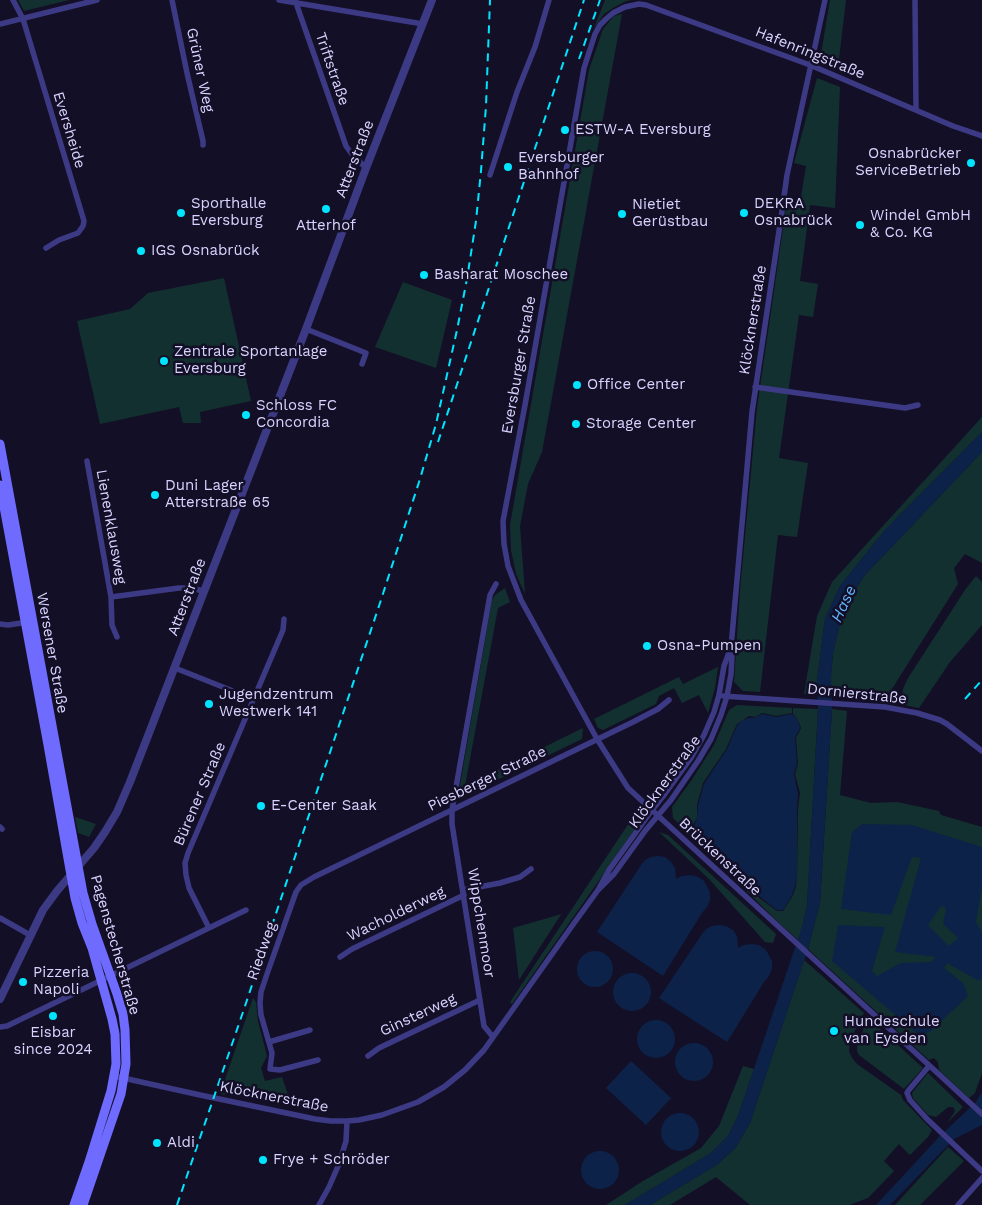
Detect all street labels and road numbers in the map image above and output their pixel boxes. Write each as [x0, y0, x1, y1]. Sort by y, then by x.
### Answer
street label: Hafenringstraße [752, 23, 868, 83]
street label: Grüner Weg [182, 26, 218, 114]
street label: Triftstraße [311, 30, 353, 108]
street label: Eversheide [49, 89, 89, 171]
street label: Atterstraße [332, 118, 378, 200]
street label: Klöcknerstraße [735, 264, 771, 376]
street label: Eversburger Straße [498, 295, 540, 435]
street label: Lienenklausweg [92, 468, 130, 586]
street label: Atterstraße [164, 556, 210, 638]
street label: Wersener Straße [33, 591, 71, 715]
street label: Dornierstraße [806, 680, 908, 708]
street label: Klöcknerstraße [625, 732, 705, 832]
street label: Bürener Straße [170, 739, 230, 849]
street label: Piesberger Straße [425, 743, 549, 815]
street label: Brückenstraße [675, 814, 765, 900]
street label: Wippchenmoor [463, 867, 499, 979]
street label: Pagenstecherstraße [86, 873, 144, 1017]
street label: Wacholderweg [344, 883, 448, 945]
street label: Riedweg [244, 919, 280, 983]
street label: Ginsterweg [377, 990, 459, 1040]
street label: Klöcknerstraße [218, 1078, 330, 1116]

